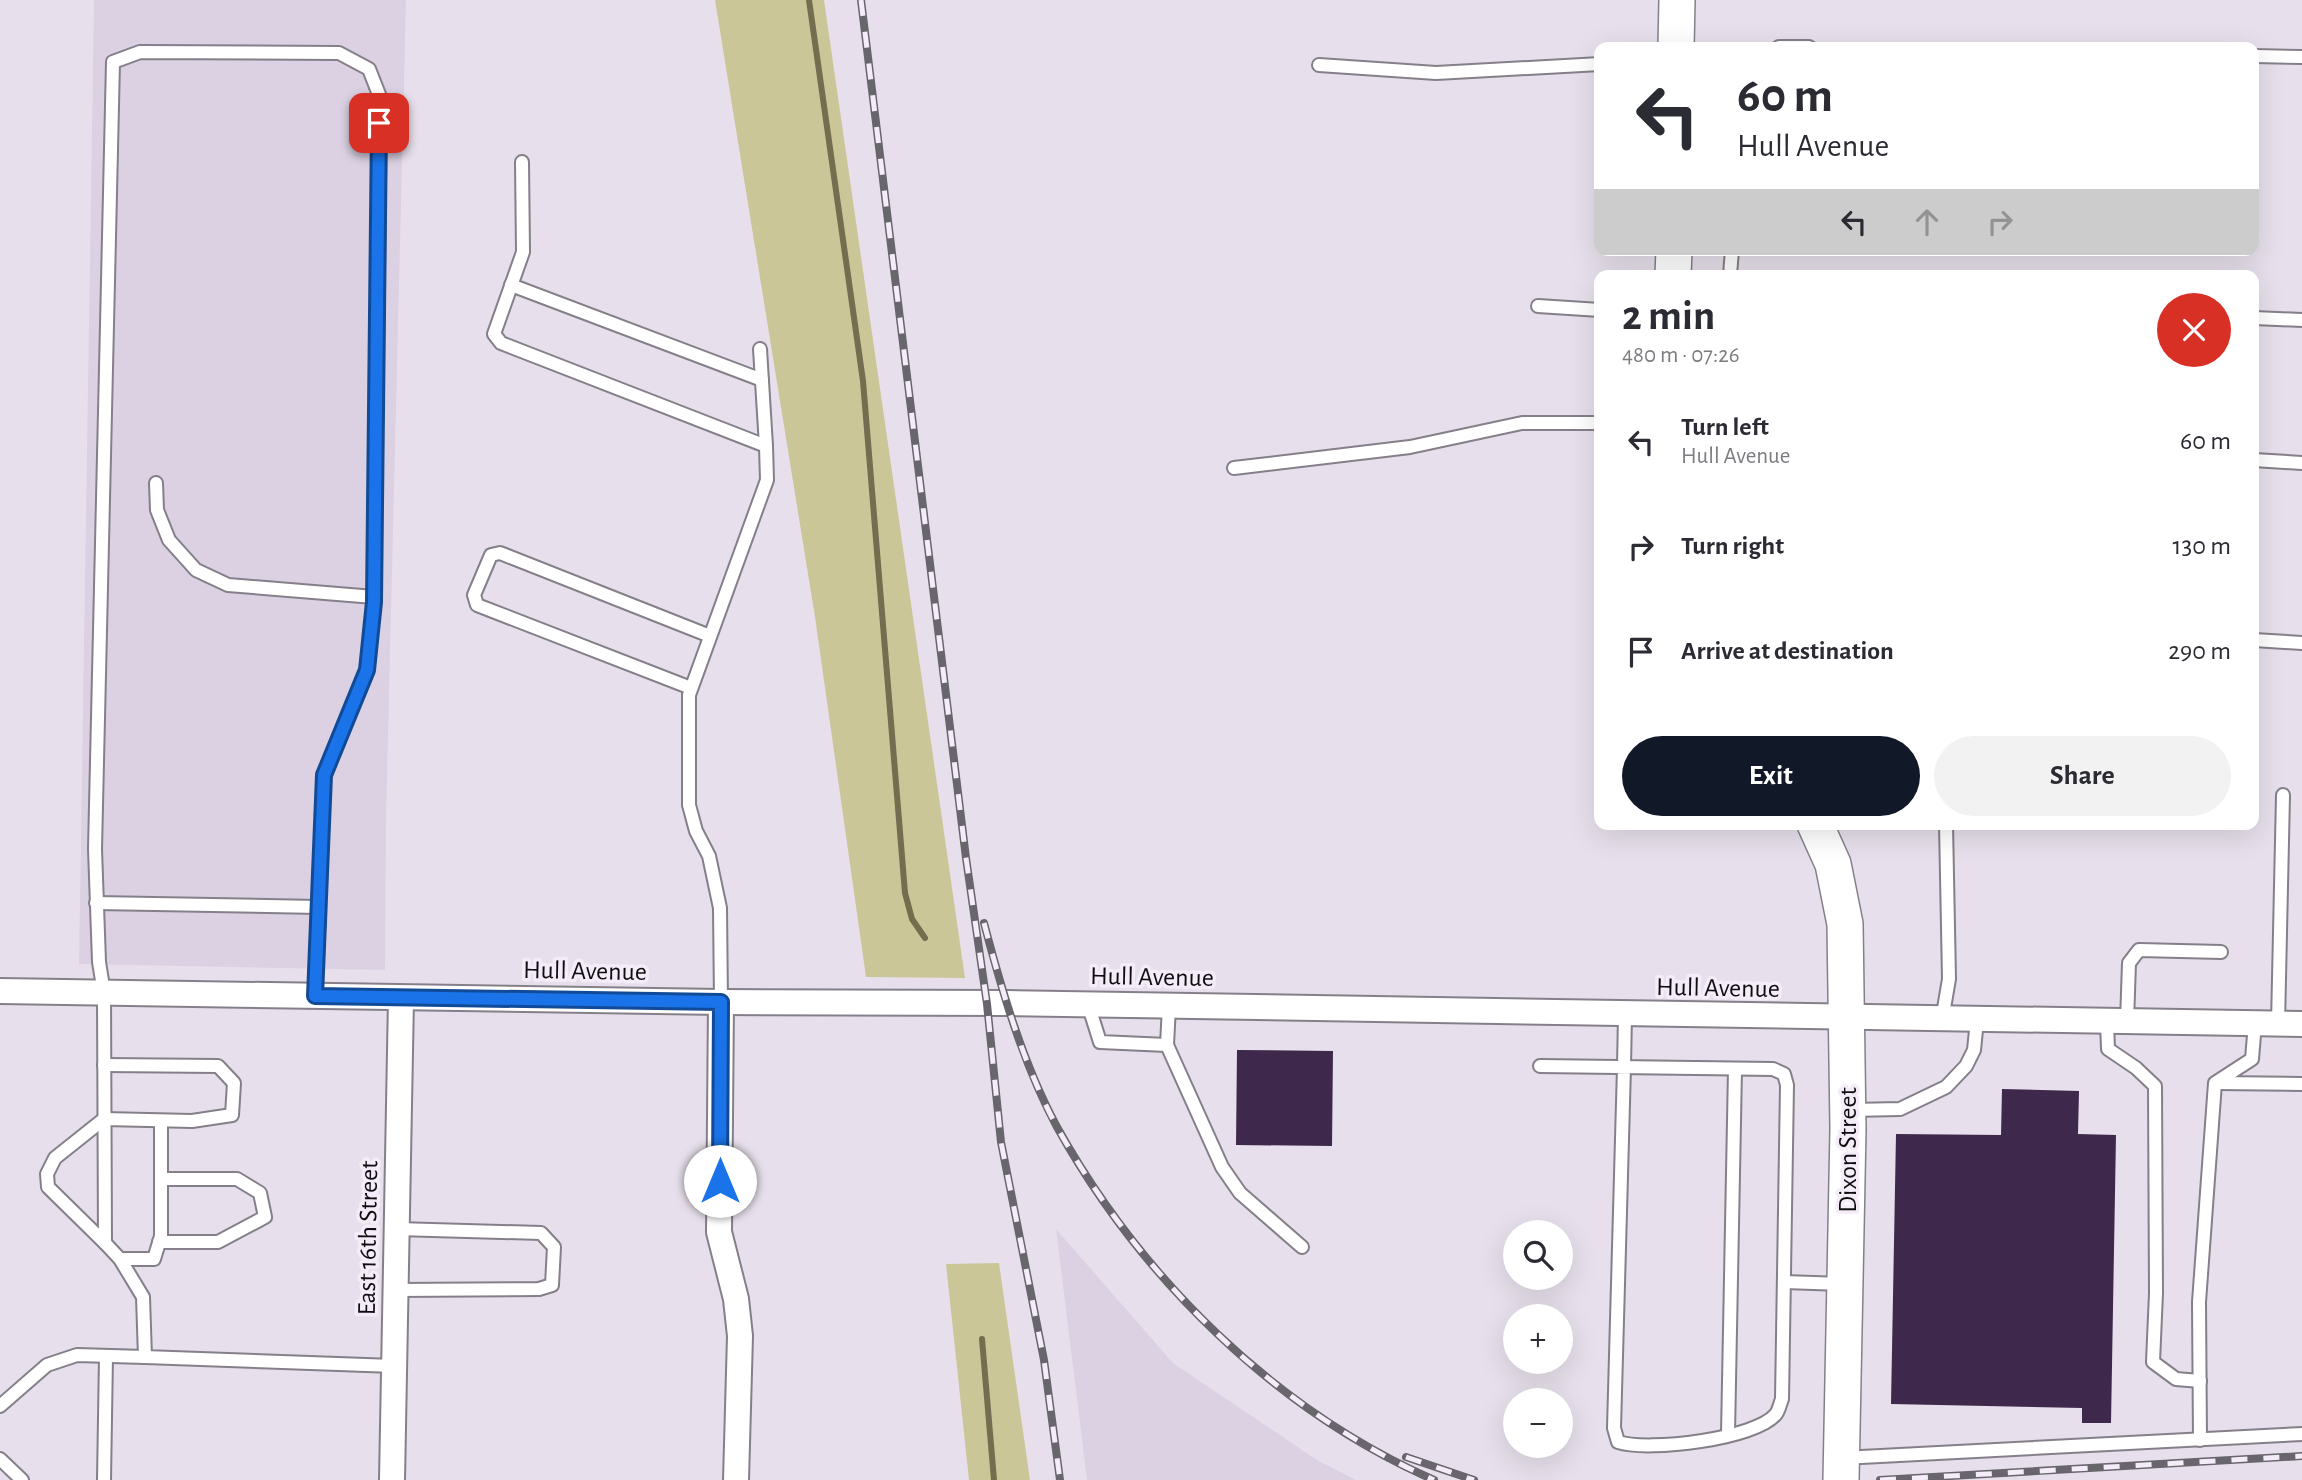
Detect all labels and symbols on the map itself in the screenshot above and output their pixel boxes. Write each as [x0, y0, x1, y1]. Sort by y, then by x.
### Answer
pin [349, 93, 409, 153]
street label: Hull Avenue [523, 957, 647, 985]
street label: Hull Avenue [1090, 963, 1214, 991]
street label: Hull Avenue [1656, 974, 1780, 1002]
street label: Dixon Street [1835, 1087, 1861, 1213]
position arrow [683, 1144, 757, 1218]
street label: East 16th Street [354, 1160, 382, 1316]

